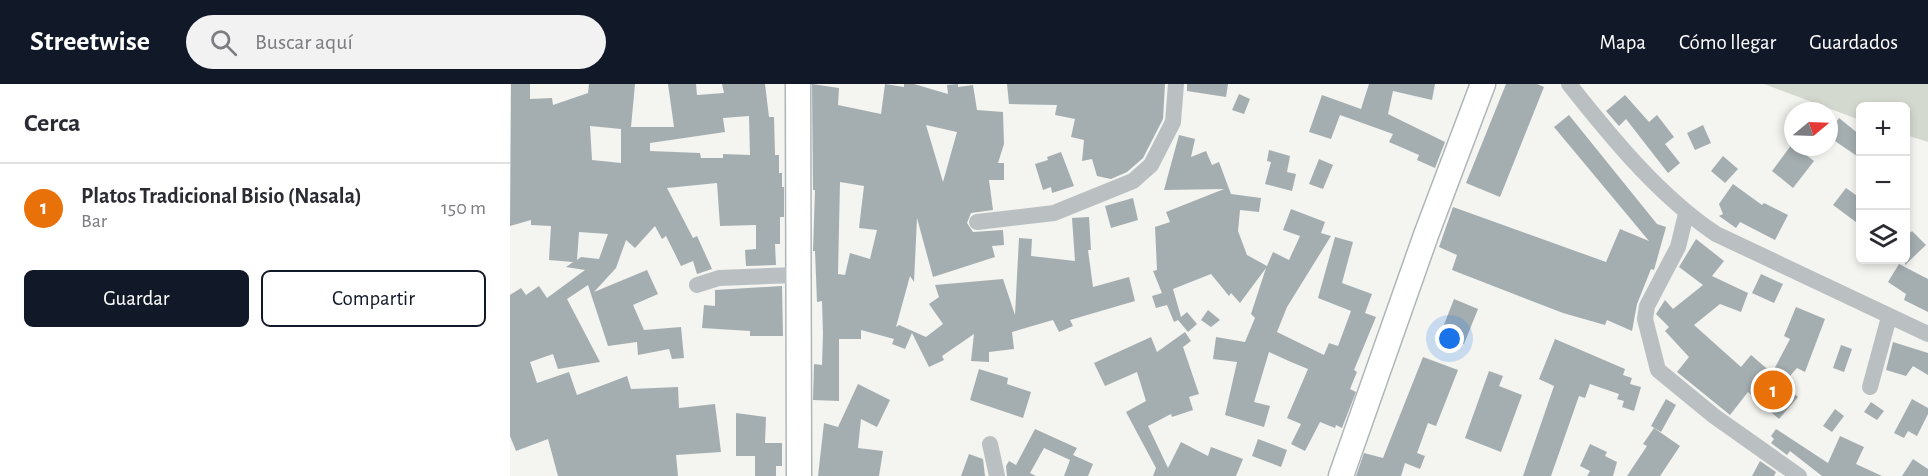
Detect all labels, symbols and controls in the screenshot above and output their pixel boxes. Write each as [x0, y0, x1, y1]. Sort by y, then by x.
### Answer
search box [186, 15, 606, 69]
icon: search [207, 26, 240, 59]
text: Streetwise [30, 28, 150, 56]
text: Buscar aquí [255, 31, 353, 53]
text: Mapa [1600, 32, 1646, 53]
text: Cómo llegar [1679, 32, 1776, 53]
text: Guardados [1809, 32, 1898, 53]
north arrow [1784, 102, 1838, 156]
map controls [1856, 102, 1910, 264]
button: + [1856, 102, 1910, 156]
text: Cerca [24, 110, 81, 136]
button: − [1856, 156, 1910, 210]
text: Platos Tradicional Bisio (Nasala) [81, 185, 362, 207]
text: 1 [40, 198, 47, 218]
text: 150 m [441, 198, 486, 218]
button: layers [1856, 210, 1910, 264]
text: Bar [81, 211, 107, 231]
button: Guardar [24, 270, 249, 327]
button: Compartir [261, 270, 486, 327]
your location [1435, 324, 1464, 353]
pin: 1 [1754, 368, 1792, 412]

